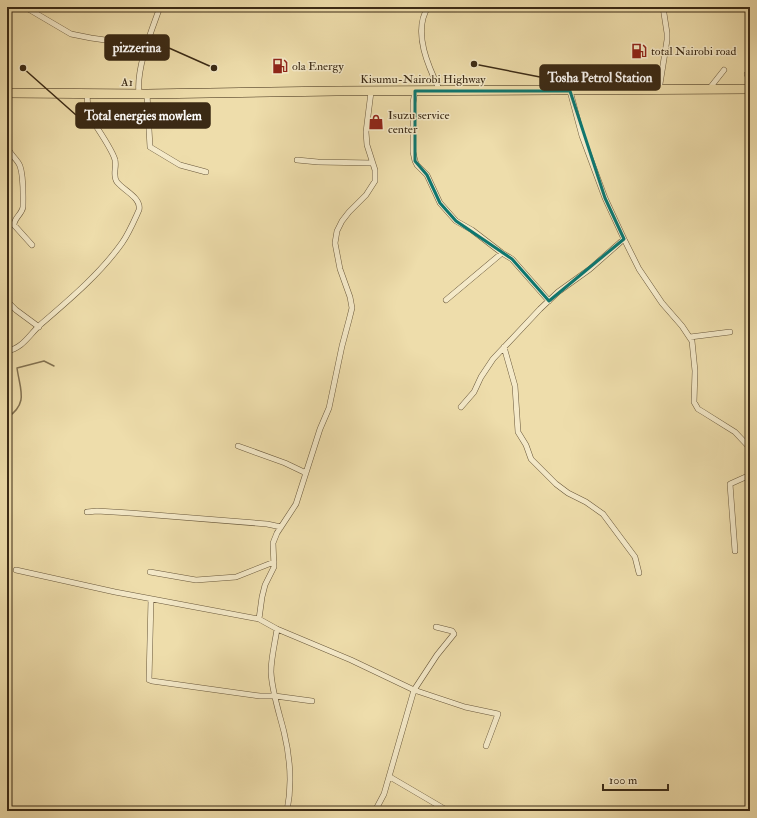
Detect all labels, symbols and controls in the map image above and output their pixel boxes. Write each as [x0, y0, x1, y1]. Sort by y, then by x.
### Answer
callout: pizzerina [105, 35, 169, 60]
text: pizzerina [112, 40, 162, 57]
fuel station icon: total Nairobi road [630, 42, 648, 60]
place label: total Nairobi road [651, 44, 737, 59]
fuel station icon: ola Energy [271, 57, 289, 75]
place label: ola Energy [292, 59, 345, 74]
callout: Tosha Petrol Station [540, 65, 660, 90]
text: Tosha Petrol Station [547, 70, 653, 86]
street label: Kisumu-Nairobi Highway [360, 72, 486, 87]
street label: A1 [120, 75, 133, 90]
callout: Total energies mowlem [76, 103, 210, 128]
text: Total energies mowlem [83, 108, 203, 125]
place label: Isuzu service center [388, 108, 450, 137]
shop icon: Isuzu service center [367, 113, 385, 131]
scale bar [603, 766, 668, 792]
text: 100 m [609, 773, 638, 788]

